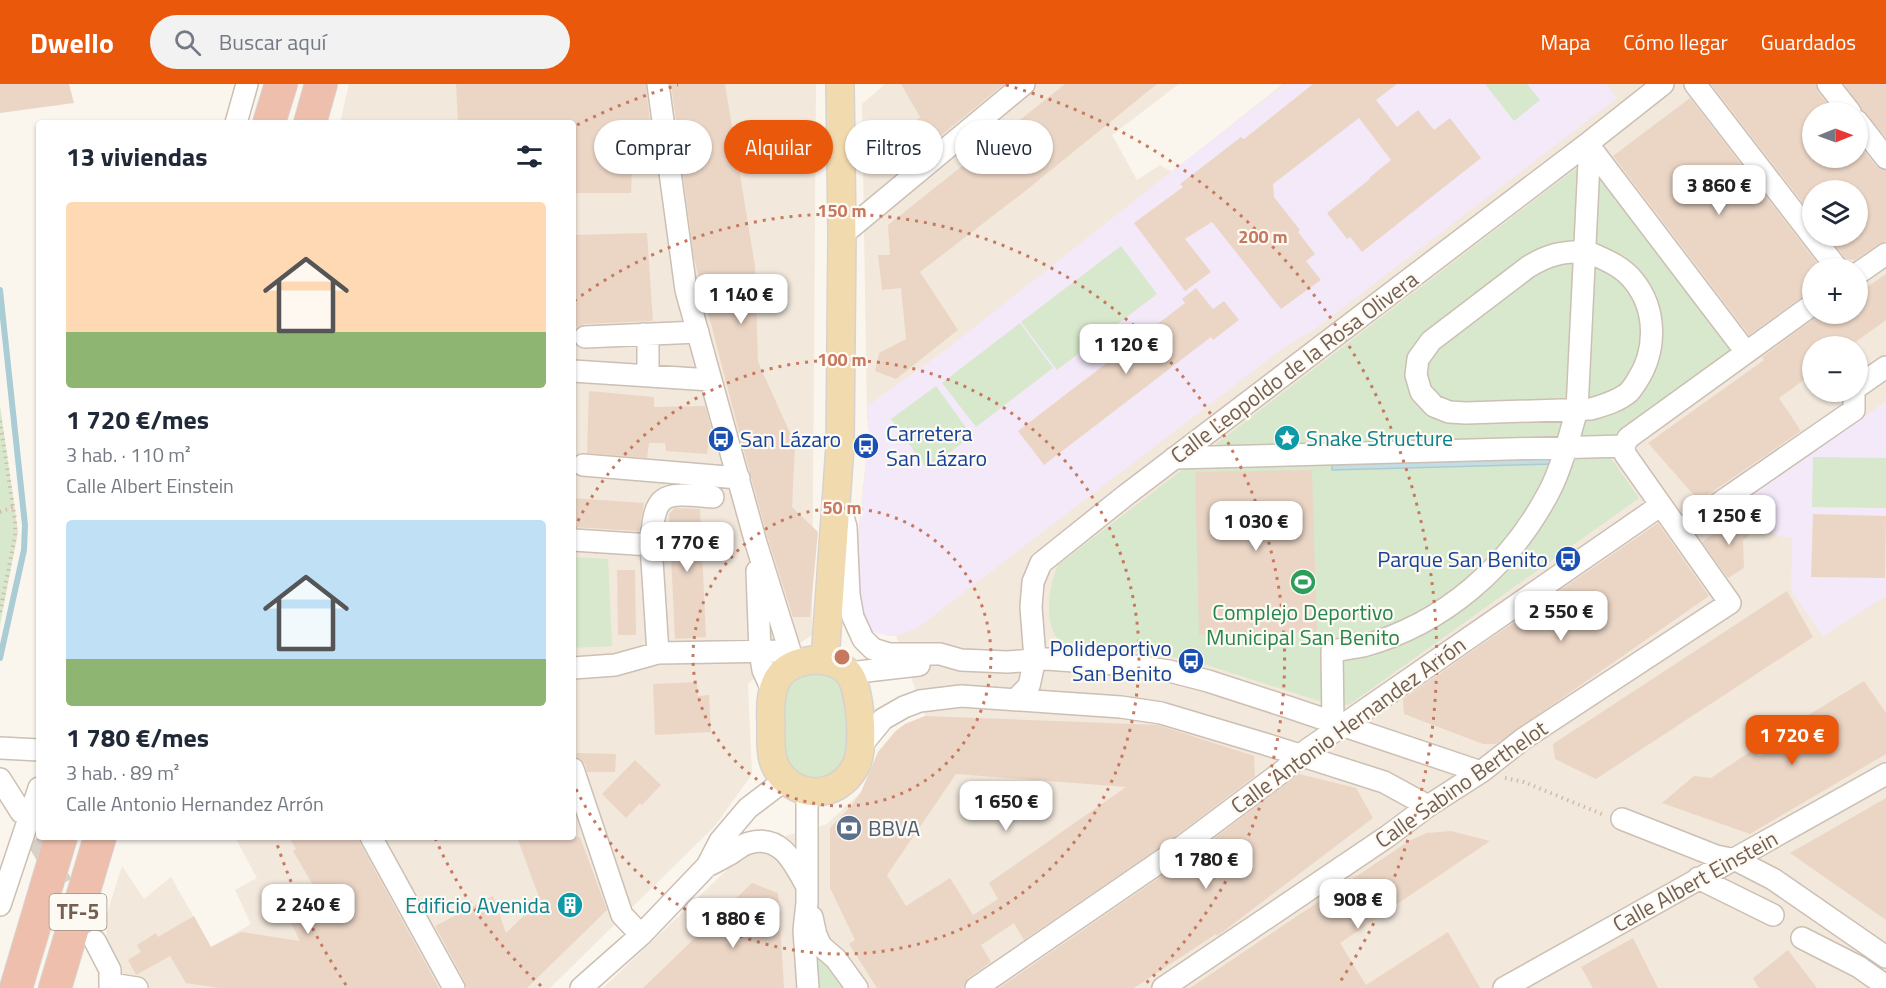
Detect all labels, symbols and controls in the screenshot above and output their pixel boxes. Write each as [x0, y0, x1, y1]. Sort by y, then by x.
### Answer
search box [150, 15, 570, 69]
text: Dwello [30, 21, 114, 64]
text: Buscar aquí [219, 25, 326, 59]
icon: search [171, 26, 204, 59]
text: Mapa [1541, 26, 1590, 58]
text: Cómo llegar [1623, 26, 1728, 58]
text: Guardados [1761, 26, 1856, 58]
north arrow [1802, 102, 1868, 168]
map controls [1802, 102, 1868, 402]
chip: Comprar [594, 120, 712, 174]
chip: Alquilar [724, 120, 833, 174]
chip: Filtros [845, 120, 943, 174]
chip: Nuevo [955, 120, 1053, 174]
text: 13 viviendas [66, 137, 208, 176]
icon: filters [513, 140, 546, 173]
pin: 3 860 € [1664, 165, 1774, 216]
text: 3 860 € [1687, 169, 1751, 200]
button: layers [1802, 180, 1868, 246]
text: 150 m [817, 197, 867, 224]
text: 200 m [1238, 223, 1288, 250]
icon: home [252, 241, 360, 349]
button: + [1802, 258, 1868, 324]
street label: Calle Leopoldo de la Rosa Olivera [1163, 262, 1425, 472]
pin: 1 140 € [686, 274, 796, 325]
text: 1 140 € [709, 278, 773, 309]
pin: 1 120 € [1071, 324, 1181, 375]
text: 1 120 € [1094, 328, 1158, 359]
button: − [1802, 336, 1868, 402]
text: 100 m [817, 346, 867, 373]
text: 1 720 €/mes [66, 400, 209, 439]
place label: Carretera San Lázaro [886, 416, 987, 475]
place label: Snake Structure [1306, 421, 1453, 455]
place label: San Lázaro [740, 422, 841, 456]
place icon: Snake Structure [1272, 423, 1302, 453]
bus stop icon: San Lázaro [706, 424, 736, 454]
bus stop icon: Carretera San Lázaro [851, 431, 881, 461]
text: 3 hab. · 110 m² [66, 439, 191, 470]
text: Calle Albert Einstein [66, 470, 234, 501]
text: 50 m [822, 494, 862, 521]
pin: 1 250 € [1674, 495, 1784, 546]
text: 1 250 € [1697, 499, 1761, 530]
pin: 1 030 € [1201, 501, 1311, 552]
text: 1 030 € [1224, 505, 1288, 536]
pin: 1 770 € [632, 522, 742, 573]
text: 1 770 € [655, 526, 719, 557]
place label: Parque San Benito [1377, 542, 1548, 576]
bus stop icon: Parque San Benito [1553, 544, 1583, 574]
icon: home [252, 559, 360, 667]
sports icon: Complejo Deportivo Municipal San Benito [1288, 567, 1318, 597]
pin: 2 550 € [1506, 591, 1616, 642]
place label: Complejo Deportivo Municipal San Benito [1206, 595, 1400, 654]
text: 2 550 € [1529, 595, 1593, 626]
street label: Calle Antonio Hernandez Arrón [1223, 628, 1473, 822]
place label: Polideportivo San Benito [1049, 631, 1172, 690]
bus stop icon: Polideportivo San Benito [1176, 646, 1206, 676]
centre of rings [832, 647, 852, 667]
street label: Calle Sabino Berthelot [1368, 711, 1555, 856]
pin: 1 720 € [1737, 715, 1847, 766]
text: 1 780 €/mes [66, 718, 209, 757]
text: 1 720 € [1760, 719, 1824, 750]
text: 3 hab. · 89 m² [66, 757, 179, 788]
pin: 1 650 € [951, 781, 1061, 832]
text: 1 650 € [974, 785, 1038, 816]
text: Calle Antonio Hernandez Arrón [66, 788, 324, 819]
place label: BBVA [868, 811, 920, 845]
bank icon: BBVA [834, 813, 864, 843]
street label: Calle Albert Einstein [1606, 821, 1784, 941]
pin: 1 780 € [1151, 839, 1261, 890]
text: 1 780 € [1174, 843, 1238, 874]
pin: 908 € [1316, 879, 1400, 930]
text: 908 € [1333, 883, 1383, 914]
pin: 2 240 € [253, 884, 363, 935]
text: 2 240 € [276, 888, 340, 919]
place label: Edificio Avenida [405, 888, 550, 922]
building icon: Edificio Avenida [555, 890, 585, 920]
road number: TF-5 [50, 894, 106, 930]
pin: 1 880 € [678, 898, 788, 949]
text: 1 880 € [701, 902, 765, 933]

